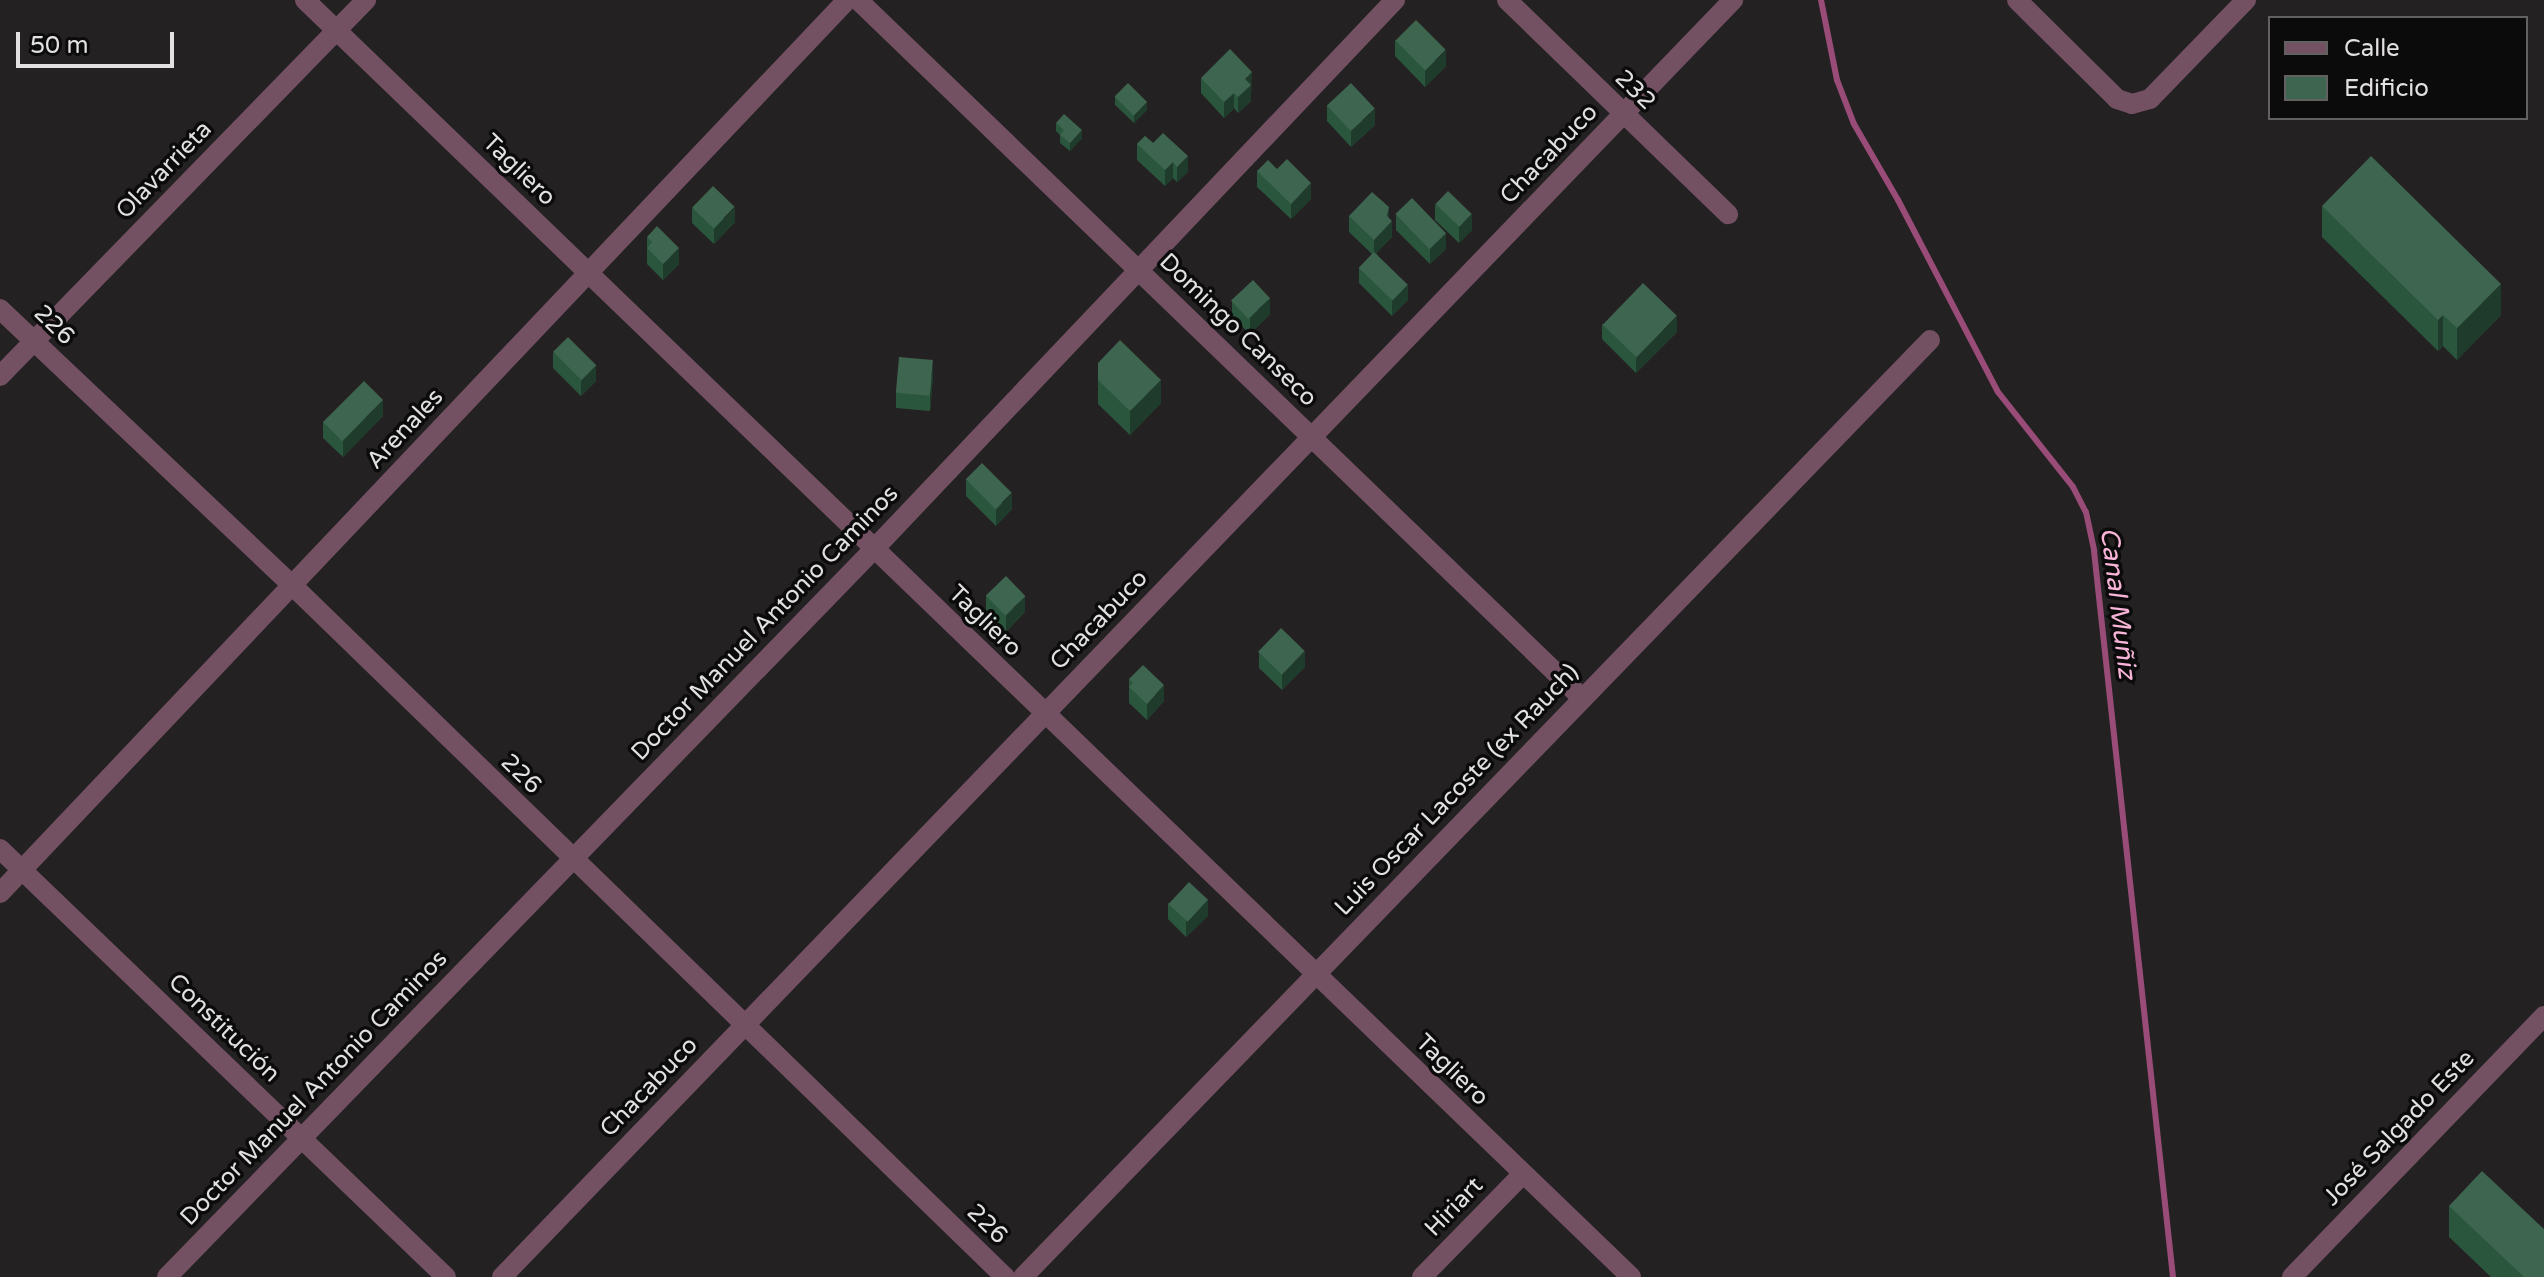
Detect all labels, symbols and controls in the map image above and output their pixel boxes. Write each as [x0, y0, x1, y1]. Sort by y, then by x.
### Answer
scale bar [20, 16, 178, 66]
legend [2268, 16, 2528, 120]
text: 50 m [30, 31, 88, 60]
text: Calle [2344, 34, 2400, 63]
street label: 232 [1609, 64, 1661, 116]
text: Edificio [2344, 74, 2429, 103]
street label: Chacabuco [1494, 98, 1604, 210]
street label: Olavarrieta [110, 115, 218, 225]
street label: Tagliero [477, 128, 561, 212]
street label: Domingo Canseco [1153, 247, 1323, 413]
street label: 226 [28, 299, 80, 351]
street label: Arenales [361, 383, 449, 475]
street label: Doctor Manuel Antonio Caminos [626, 479, 904, 767]
water label: Canal Muñiz [2093, 526, 2143, 680]
street label: Chacabuco [1044, 564, 1154, 676]
street label: Tagliero [943, 579, 1027, 663]
street label: Luis Oscar Lacoste (ex Rauch) [1329, 658, 1585, 922]
street label: 226 [495, 748, 547, 800]
street label: Doctor Manuel Antonio Caminos [175, 944, 453, 1232]
street label: Constitución [162, 968, 286, 1088]
street label: Tagliero [1410, 1028, 1494, 1112]
street label: Chacabuco [594, 1031, 704, 1143]
street label: José Salgado Este [2317, 1044, 2481, 1212]
street label: Hiriart [1419, 1172, 1489, 1242]
street label: 226 [961, 1198, 1013, 1250]

